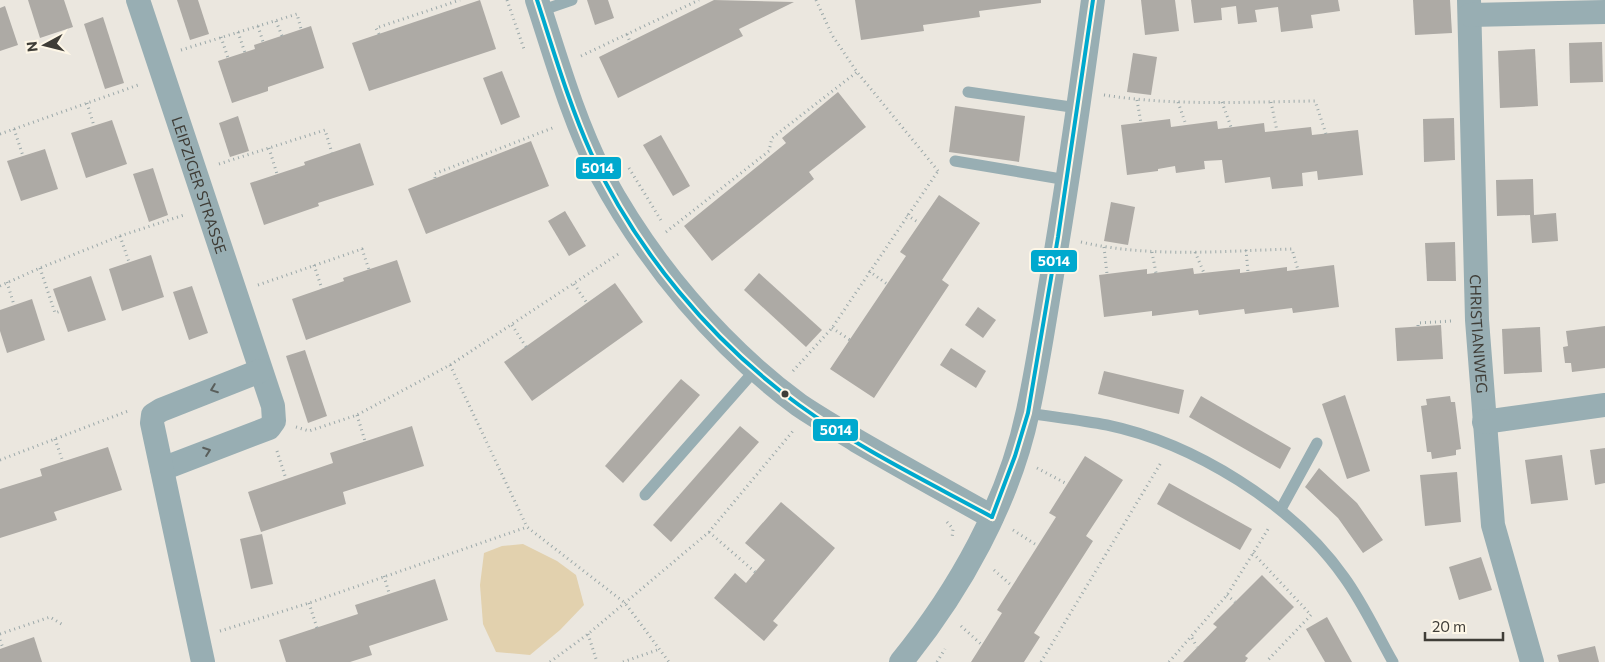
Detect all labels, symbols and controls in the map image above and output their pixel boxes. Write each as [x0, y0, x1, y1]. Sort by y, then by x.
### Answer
north arrow [20, 20, 70, 70]
text: N [23, 40, 41, 53]
street label: LEIPZIGER STRASSE [168, 114, 231, 256]
line badge: 5014 [575, 156, 622, 180]
text: 5014 [582, 159, 615, 176]
line badge: 5014 [1030, 249, 1078, 273]
text: 5014 [1038, 252, 1071, 269]
street label: CHRISTIANIWEG [1467, 274, 1492, 394]
one-way arrow [211, 383, 219, 393]
unlabelled marker [780, 389, 790, 399]
line badge: 5014 [812, 418, 859, 442]
text: 5014 [820, 421, 853, 438]
one-way arrow [203, 447, 211, 457]
scale bar [1425, 610, 1502, 642]
text: 20 m [1432, 617, 1466, 635]

